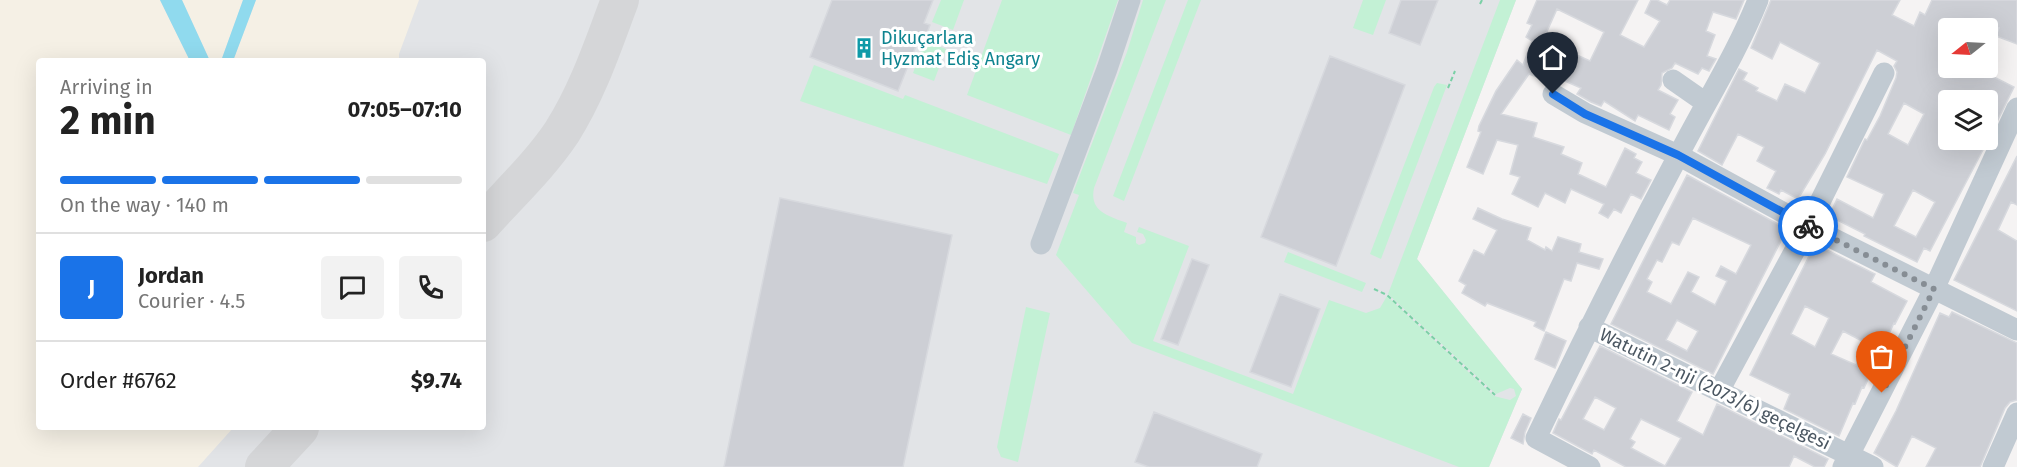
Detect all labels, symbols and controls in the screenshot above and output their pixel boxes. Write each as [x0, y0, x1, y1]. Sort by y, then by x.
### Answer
north arrow [1938, 18, 1998, 78]
map controls [1938, 18, 1998, 150]
place label: Dikuçarlara Hyzmat Ediş Angary [881, 27, 1040, 70]
pin [1527, 32, 1578, 94]
building icon: Dikuçarlara Hyzmat Ediş Angary [852, 36, 876, 60]
icon: home [1536, 41, 1569, 74]
text: Arriving in [60, 75, 153, 99]
button: layers [1938, 90, 1998, 150]
text: 07:05–07:10 [348, 96, 462, 123]
text: 2 min [60, 98, 156, 144]
text: On the way · 140 m [60, 193, 229, 217]
courier [1778, 196, 1838, 256]
icon: bike [1792, 210, 1825, 243]
button: chat [321, 256, 384, 319]
button: phone [399, 256, 462, 319]
text: Jordan [138, 262, 204, 289]
text: J [88, 274, 95, 301]
text: Courier · 4.5 [138, 289, 245, 313]
street label: Watutin 2-nji (2073/6) geçelgesi [1596, 323, 1834, 455]
pin [1856, 331, 1907, 393]
icon: bag [1865, 340, 1898, 373]
text: Order #6762 [60, 367, 177, 394]
text: $9.74 [411, 367, 462, 394]

